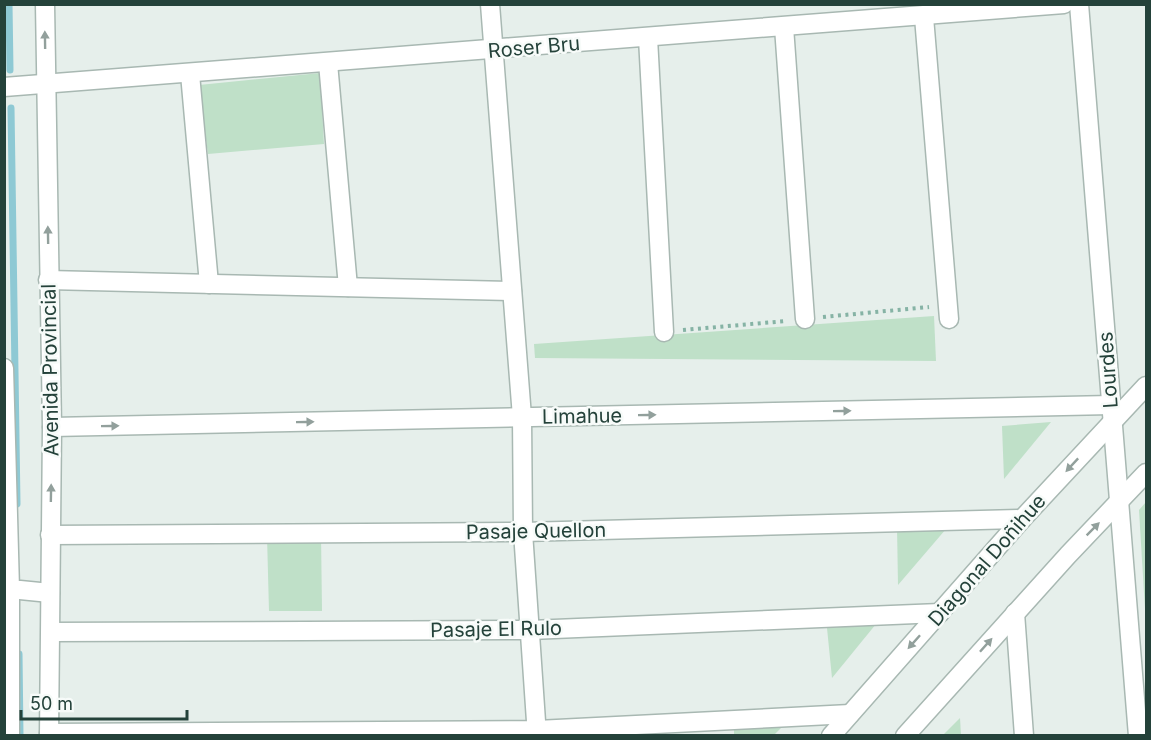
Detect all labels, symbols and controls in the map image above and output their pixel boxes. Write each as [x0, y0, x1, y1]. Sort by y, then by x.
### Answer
one-way arrow [41, 30, 50, 49]
street label: Roser Bru [487, 31, 581, 63]
one-way arrow [43, 225, 53, 244]
street label: Avenida Provincial [36, 284, 64, 456]
street label: Lourdes [1093, 331, 1123, 409]
street label: Limahue [542, 403, 622, 429]
one-way arrow [833, 406, 852, 415]
one-way arrow [638, 410, 657, 419]
one-way arrow [296, 417, 315, 426]
one-way arrow [101, 421, 120, 430]
one-way arrow [1065, 458, 1079, 473]
one-way arrow [46, 483, 55, 502]
street label: Diagonal Doñihue [923, 489, 1051, 631]
street label: Pasaje Quellon [466, 518, 606, 544]
one-way arrow [1086, 523, 1100, 537]
street label: Pasaje El Rulo [430, 616, 562, 642]
one-way arrow [908, 634, 921, 649]
one-way arrow [979, 638, 992, 653]
scale bar [21, 683, 188, 721]
text: 50 m [30, 693, 73, 714]

